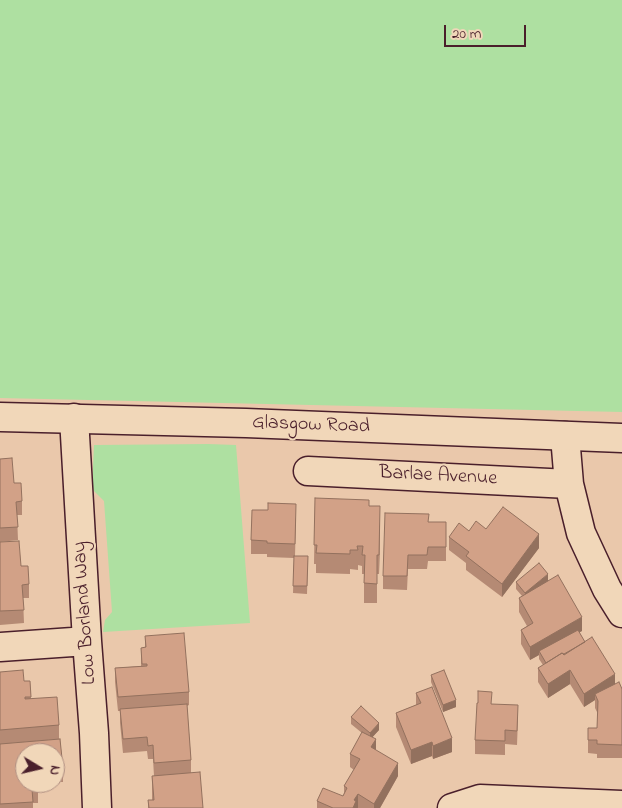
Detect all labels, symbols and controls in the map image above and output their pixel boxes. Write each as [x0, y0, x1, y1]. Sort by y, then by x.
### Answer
scale bar [447, 15, 530, 47]
text: 20 m [452, 23, 481, 45]
street label: Glasgow Road [252, 412, 370, 440]
street label: Barlae Avenue [378, 462, 498, 492]
street label: Low Borland Way [69, 541, 103, 685]
north arrow [15, 743, 65, 793]
text: N [43, 764, 65, 777]

